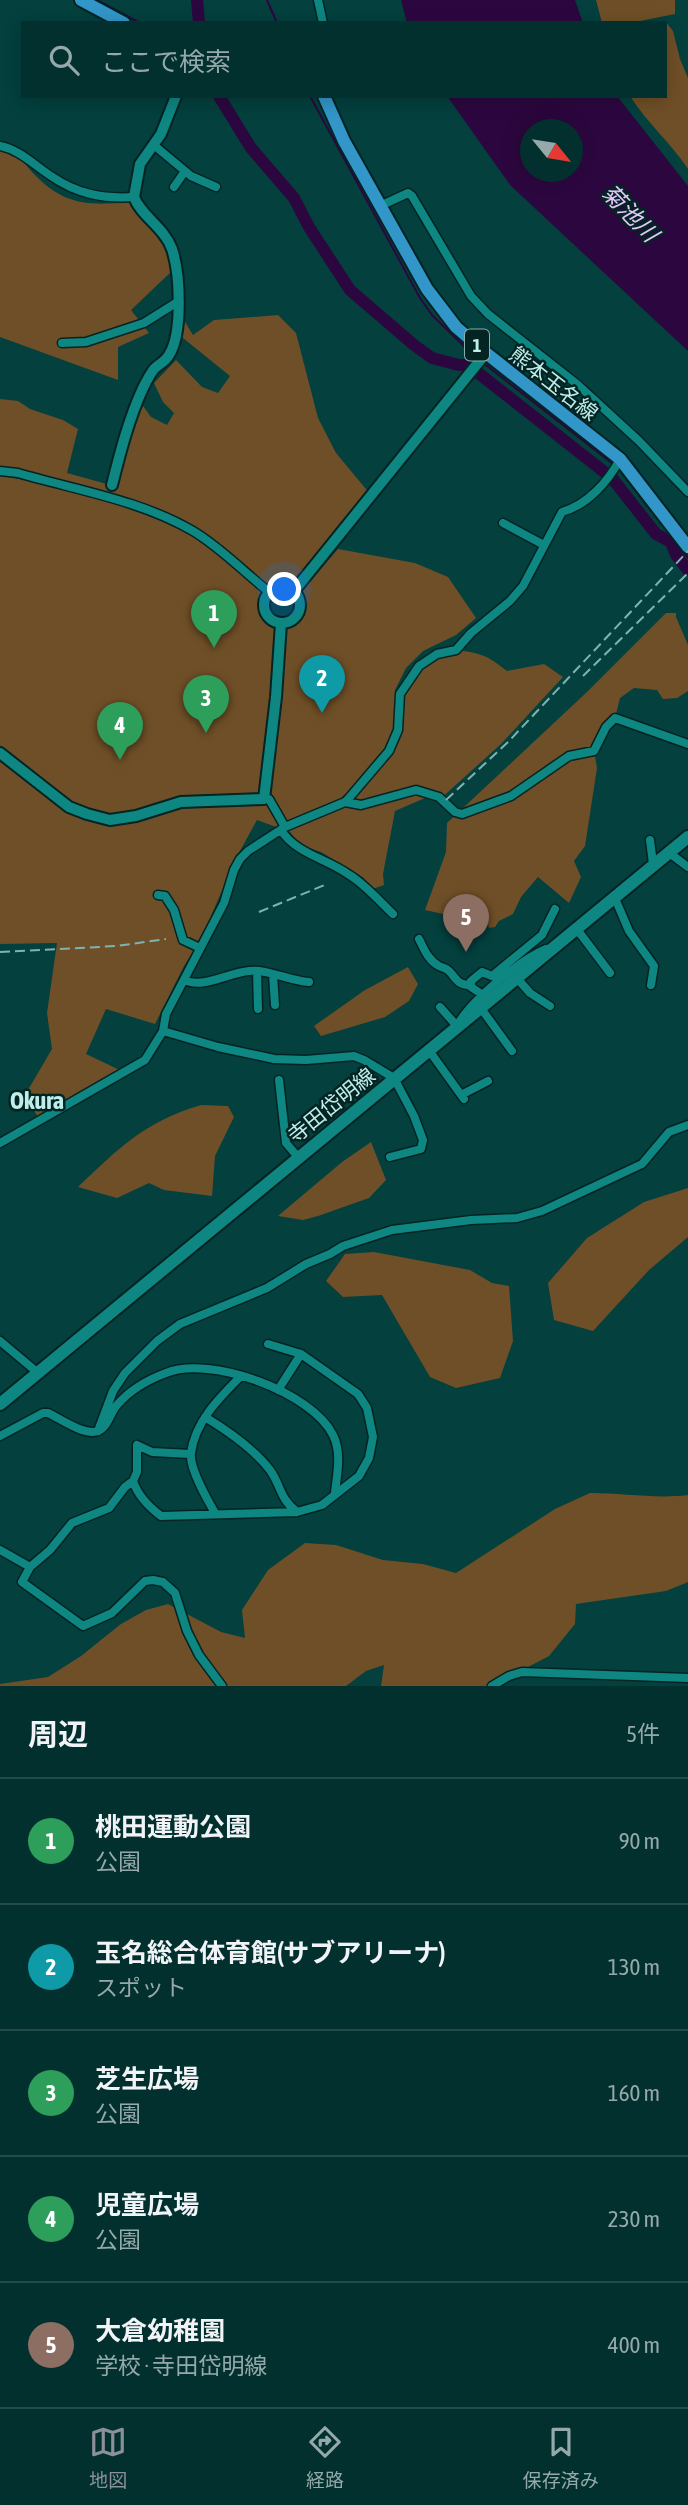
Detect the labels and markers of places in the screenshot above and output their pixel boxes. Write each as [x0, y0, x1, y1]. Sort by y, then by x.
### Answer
pin: 1 [191, 590, 237, 648]
pin: 2 [299, 655, 345, 713]
pin: 3 [183, 675, 229, 733]
pin: 4 [97, 702, 143, 760]
pin: 5 [443, 894, 489, 952]

